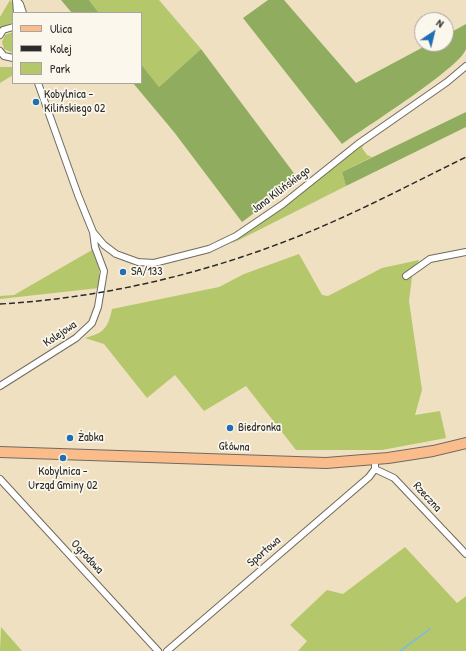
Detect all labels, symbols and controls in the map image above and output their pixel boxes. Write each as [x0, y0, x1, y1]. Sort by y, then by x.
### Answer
legend [12, 12, 142, 84]
north arrow [414, 12, 454, 52]
text: N [434, 16, 447, 30]
text: Ulica [50, 20, 72, 37]
text: Kolej [50, 40, 72, 57]
text: Park [50, 60, 70, 77]
place label: Kobylnica - Kilińskiego 02 [44, 88, 105, 116]
marker: Kobylnica - Kilińskiego 02 [31, 97, 41, 107]
street label: Jana Kilińskiego [249, 163, 313, 217]
place label: SA/133 [131, 265, 163, 279]
marker: SA/133 [118, 267, 128, 277]
street label: Kolejowa [41, 318, 79, 350]
place label: Biedronka [238, 421, 281, 435]
marker: Biedronka [225, 423, 235, 433]
place label: Żabka [78, 431, 103, 445]
marker: Żabka [65, 433, 75, 443]
street label: Główna [218, 439, 250, 455]
marker: Kobylnica - Urząd Gminy 02 [58, 453, 68, 463]
place label: Kobylnica - Urząd Gminy 02 [28, 465, 98, 493]
street label: Rzeczna [410, 479, 444, 515]
street label: Sportowa [244, 534, 284, 570]
street label: Ogrodowa [68, 537, 106, 577]

